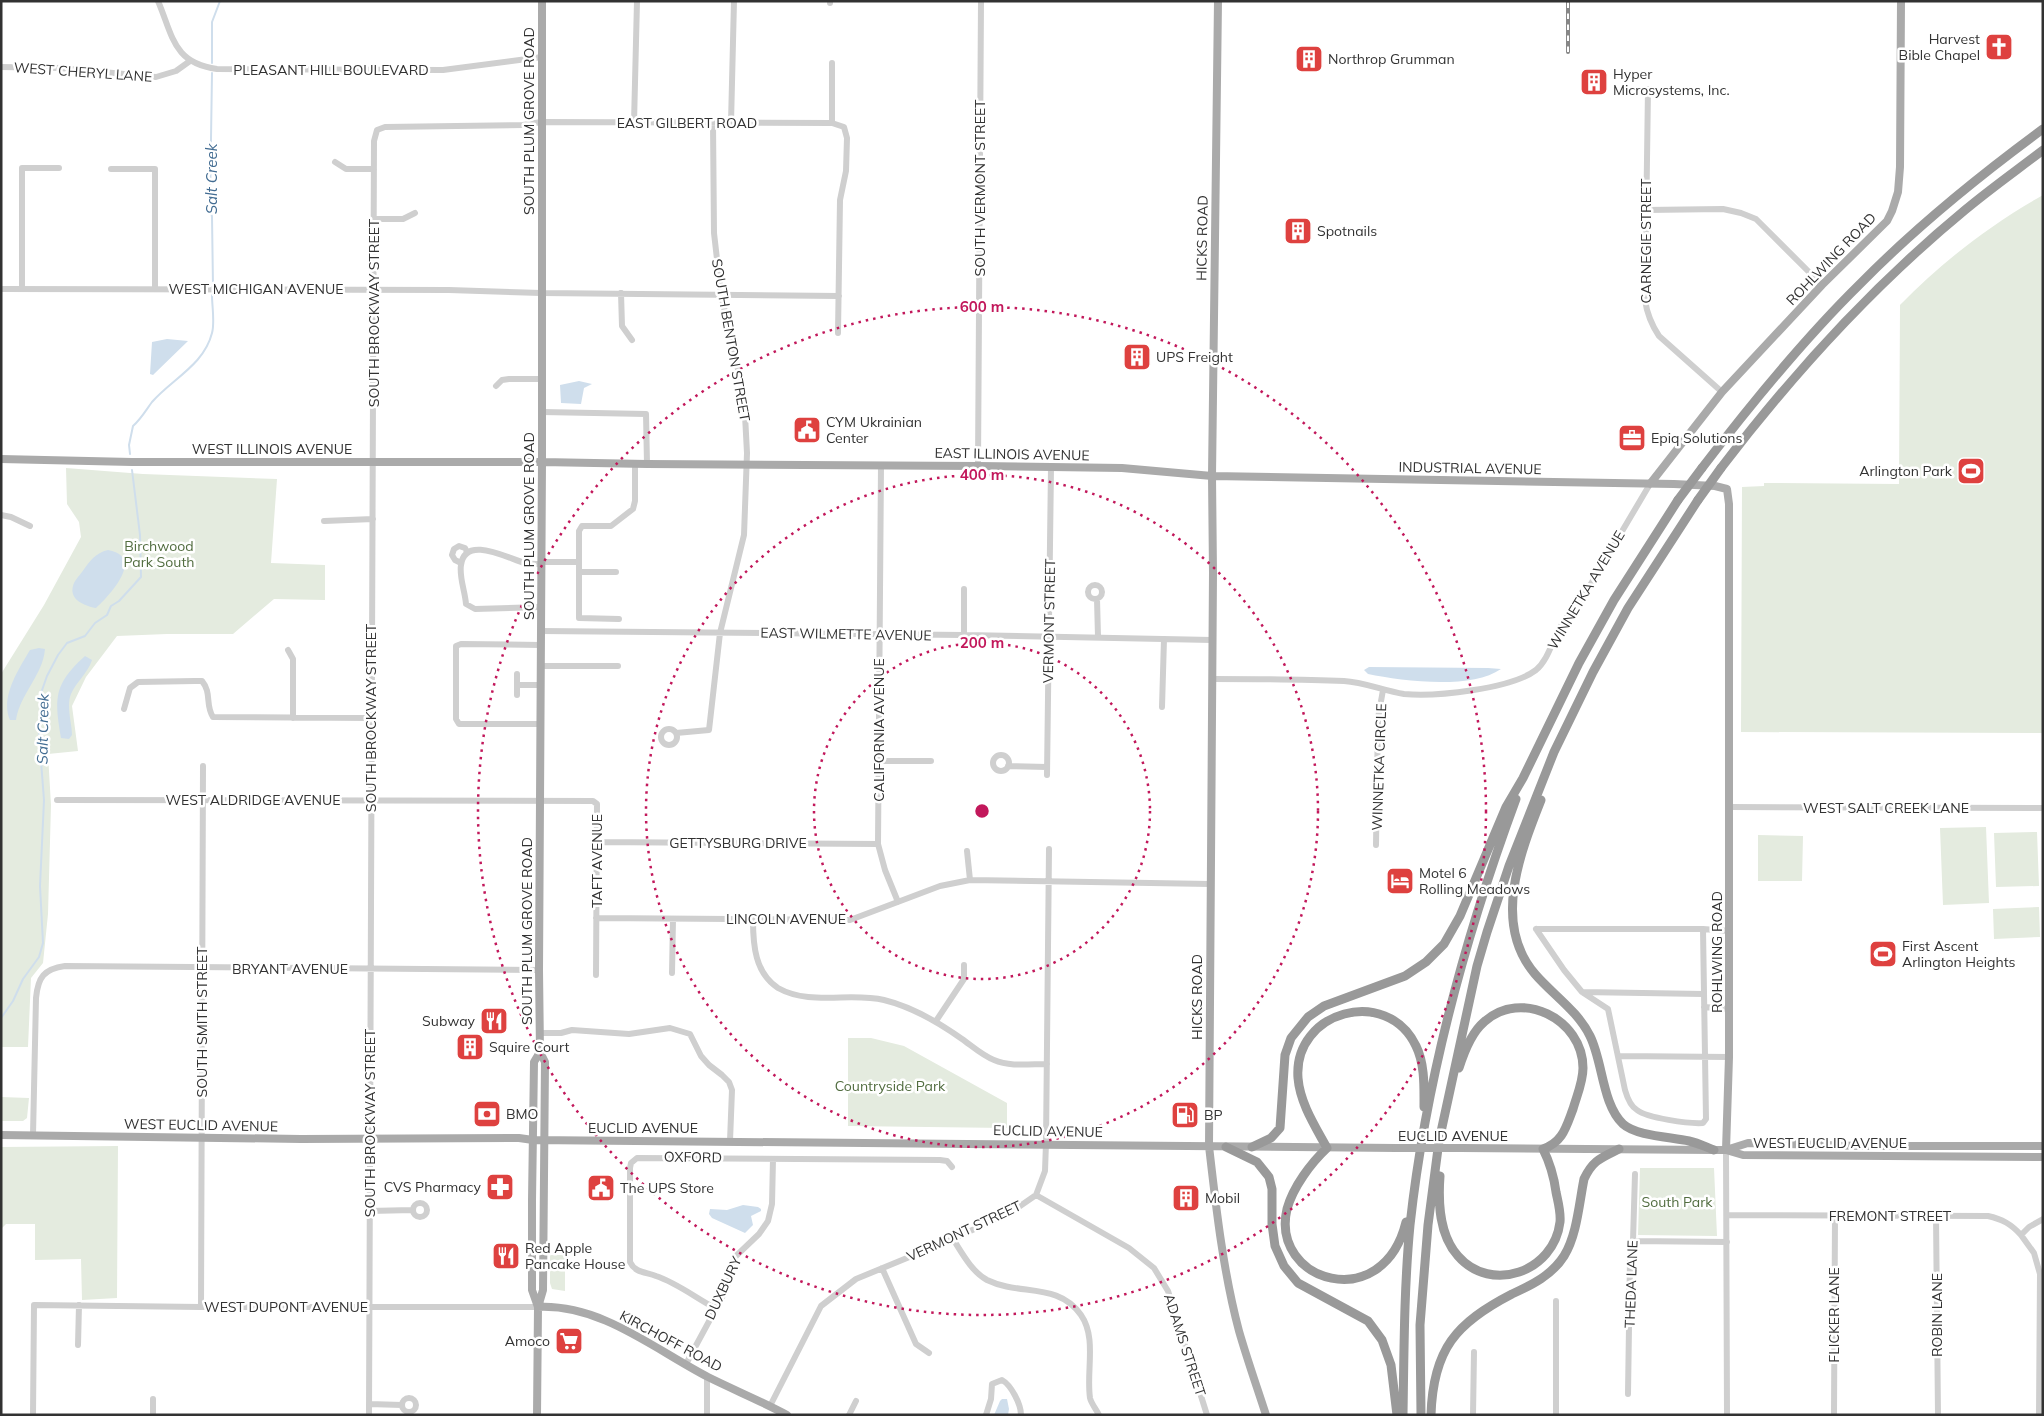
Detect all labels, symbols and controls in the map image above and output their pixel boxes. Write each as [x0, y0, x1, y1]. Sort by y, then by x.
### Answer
street label: SOUTH PLUM GROVE ROAD [520, 27, 538, 215]
place label: Harvest Bible Chapel [1899, 30, 1980, 64]
church icon: Harvest Bible Chapel [1984, 32, 2014, 62]
building icon: Northrop Grumman [1294, 44, 1324, 74]
place label: Northrop Grumman [1328, 50, 1455, 68]
street label: WEST CHERYL LANE [13, 58, 153, 86]
street label: PLEASANT HILL BOULEVARD [233, 61, 429, 79]
place label: Hyper Microsystems, Inc. [1613, 65, 1730, 99]
building icon: Hyper Microsystems, Inc. [1579, 67, 1609, 97]
street label: SOUTH VERMONT STREET [971, 99, 989, 277]
street label: EAST GILBERT ROAD [617, 114, 757, 132]
water label: Salt Creek [202, 142, 221, 214]
street label: CARNEGIE STREET [1637, 178, 1655, 304]
street label: HICKS ROAD [1192, 195, 1212, 281]
street label: ROHLWING ROAD [1782, 209, 1880, 309]
building icon: Spotnails [1283, 216, 1313, 246]
street label: SOUTH BROCKWAY STREET [365, 218, 383, 407]
place label: Spotnails [1317, 222, 1377, 240]
street label: SOUTH BENTON STREET [708, 257, 754, 423]
street label: WEST MICHIGAN AVENUE [169, 280, 343, 298]
text: 600 m [960, 297, 1004, 316]
building icon: UPS Freight [1122, 342, 1152, 372]
place label: UPS Freight [1156, 348, 1233, 366]
place label: CYM Ukrainian Center [826, 413, 922, 447]
public building icon: CYM Ukrainian Center [792, 415, 822, 445]
office icon: Epiq Solutions [1617, 423, 1647, 453]
place label: Epiq Solutions [1651, 429, 1743, 447]
street label: SOUTH PLUM GROVE ROAD [520, 432, 538, 620]
street label: WEST ILLINOIS AVENUE [192, 440, 352, 458]
street label: EAST ILLINOIS AVENUE [934, 444, 1090, 464]
sports icon: Arlington Park [1956, 456, 1986, 486]
street label: INDUSTRIAL AVENUE [1398, 458, 1542, 478]
place label: Arlington Park [1859, 462, 1953, 480]
text: 400 m [960, 465, 1004, 484]
street label: WINNETKA AVENUE [1543, 527, 1629, 653]
park label: Birchwood Park South [123, 537, 195, 571]
street label: VERMONT STREET [1039, 558, 1059, 683]
street label: SOUTH BROCKWAY STREET [362, 623, 380, 812]
street label: EAST WILMETTE AVENUE [760, 624, 932, 644]
text: 200 m [960, 633, 1004, 652]
street label: CALIFORNIA AVENUE [870, 658, 888, 802]
water label: Salt Creek [32, 692, 53, 765]
street label: WINNETKA CIRCLE [1368, 703, 1390, 831]
street label: WEST ALDRIDGE AVENUE [166, 791, 341, 809]
street label: WEST SALT CREEK LANE [1803, 799, 1969, 817]
centre of rings [973, 802, 991, 820]
street label: TAFT AVENUE [588, 814, 606, 908]
street label: GETTYSBURG DRIVE [669, 834, 807, 852]
street label: SOUTH PLUM GROVE ROAD [518, 837, 536, 1025]
place label: Motel 6 Rolling Meadows [1419, 864, 1530, 898]
hotel icon: Motel 6 Rolling Meadows [1385, 866, 1415, 896]
street label: ROHLWING ROAD [1708, 891, 1726, 1013]
street label: LINCOLN AVENUE [726, 910, 846, 928]
place label: First Ascent Arlington Heights [1902, 937, 2016, 971]
sports icon: First Ascent Arlington Heights [1868, 939, 1898, 969]
street label: SOUTH SMITH STREET [193, 946, 211, 1098]
street label: HICKS ROAD [1188, 954, 1206, 1040]
street label: BRYANT AVENUE [232, 960, 348, 978]
restaurant icon: Subway [479, 1006, 509, 1036]
place label: Subway [422, 1012, 476, 1030]
street label: SOUTH BROCKWAY STREET [361, 1028, 379, 1217]
building icon: Squire Court [455, 1032, 485, 1062]
place label: Squire Court [489, 1038, 569, 1056]
park label: Countryside Park [835, 1077, 946, 1095]
bank icon: BMO [472, 1099, 502, 1129]
fuel station icon: BP [1170, 1100, 1200, 1130]
place label: BMO [506, 1105, 538, 1123]
place label: BP [1204, 1106, 1223, 1124]
street label: WEST EUCLID AVENUE [124, 1115, 278, 1135]
street label: EUCLID AVENUE [588, 1119, 698, 1137]
street label: EUCLID AVENUE [993, 1121, 1103, 1141]
street label: EUCLID AVENUE [1398, 1127, 1508, 1145]
street label: WEST EUCLID AVENUE [1753, 1134, 1907, 1152]
street label: OXFORD [664, 1147, 722, 1167]
pharmacy icon: CVS Pharmacy [485, 1172, 515, 1202]
public building icon: The UPS Store [586, 1173, 616, 1203]
place label: CVS Pharmacy [384, 1178, 482, 1196]
place label: The UPS Store [620, 1179, 714, 1197]
building icon: Mobil [1171, 1183, 1201, 1213]
place label: Mobil [1205, 1189, 1240, 1207]
park label: South Park [1641, 1193, 1713, 1211]
street label: VERMONT STREET [904, 1196, 1025, 1265]
street label: FREMONT STREET [1829, 1207, 1952, 1225]
place label: Red Apple Pancake House [525, 1239, 625, 1273]
street label: THEDA LANE [1620, 1240, 1642, 1328]
restaurant icon: Red Apple Pancake House [491, 1241, 521, 1271]
street label: DUXBURY [701, 1253, 746, 1322]
street label: FLICKER LANE [1825, 1267, 1843, 1363]
street label: ROBIN LANE [1928, 1273, 1946, 1357]
street label: ADAMS STREET [1160, 1292, 1210, 1399]
street label: WEST DUPONT AVENUE [204, 1298, 368, 1316]
street label: KIRCHOFF ROAD [617, 1306, 725, 1376]
supermarket icon: Amoco [554, 1326, 584, 1356]
place label: Amoco [505, 1332, 550, 1350]

